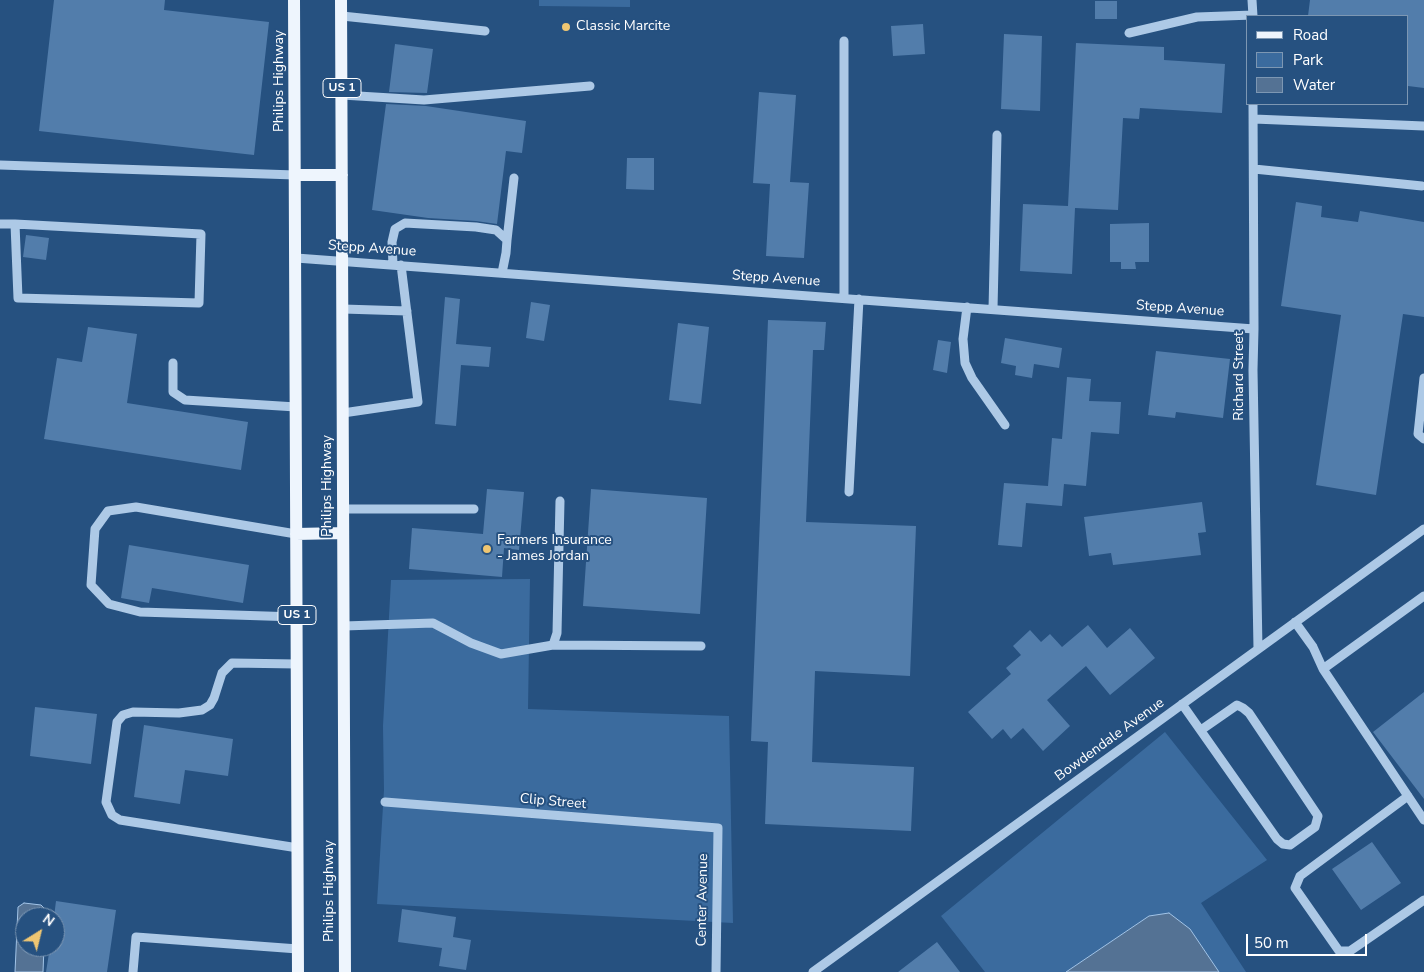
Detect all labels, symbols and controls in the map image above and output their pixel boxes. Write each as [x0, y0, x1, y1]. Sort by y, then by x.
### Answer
legend [1246, 15, 1409, 105]
place label: Classic Marcite [576, 19, 670, 35]
marker: Classic Marcite [560, 21, 572, 33]
text: Road [1293, 25, 1328, 45]
street label: Philips Highway [272, 30, 288, 132]
text: Park [1293, 50, 1323, 70]
text: Water [1293, 75, 1335, 95]
road number: US 1 [323, 78, 361, 98]
street label: Stepp Avenue [327, 238, 417, 260]
street label: Stepp Avenue [731, 268, 821, 290]
street label: Stepp Avenue [1135, 298, 1225, 320]
street label: Richard Street [1232, 331, 1248, 421]
street label: Philips Highway [320, 435, 336, 537]
place label: Farmers Insurance - James Jordan [497, 533, 612, 566]
marker: Farmers Insurance - James Jordan [481, 543, 493, 555]
road number: US 1 [278, 606, 316, 624]
street label: Bowdendale Avenue [1052, 695, 1168, 785]
street label: Clip Street [519, 791, 587, 813]
street label: Philips Highway [322, 840, 338, 942]
street label: Center Avenue [694, 853, 712, 947]
north arrow [15, 907, 65, 957]
text: N [39, 909, 58, 931]
scale bar [1249, 924, 1370, 956]
text: 50 m [1254, 933, 1289, 953]

